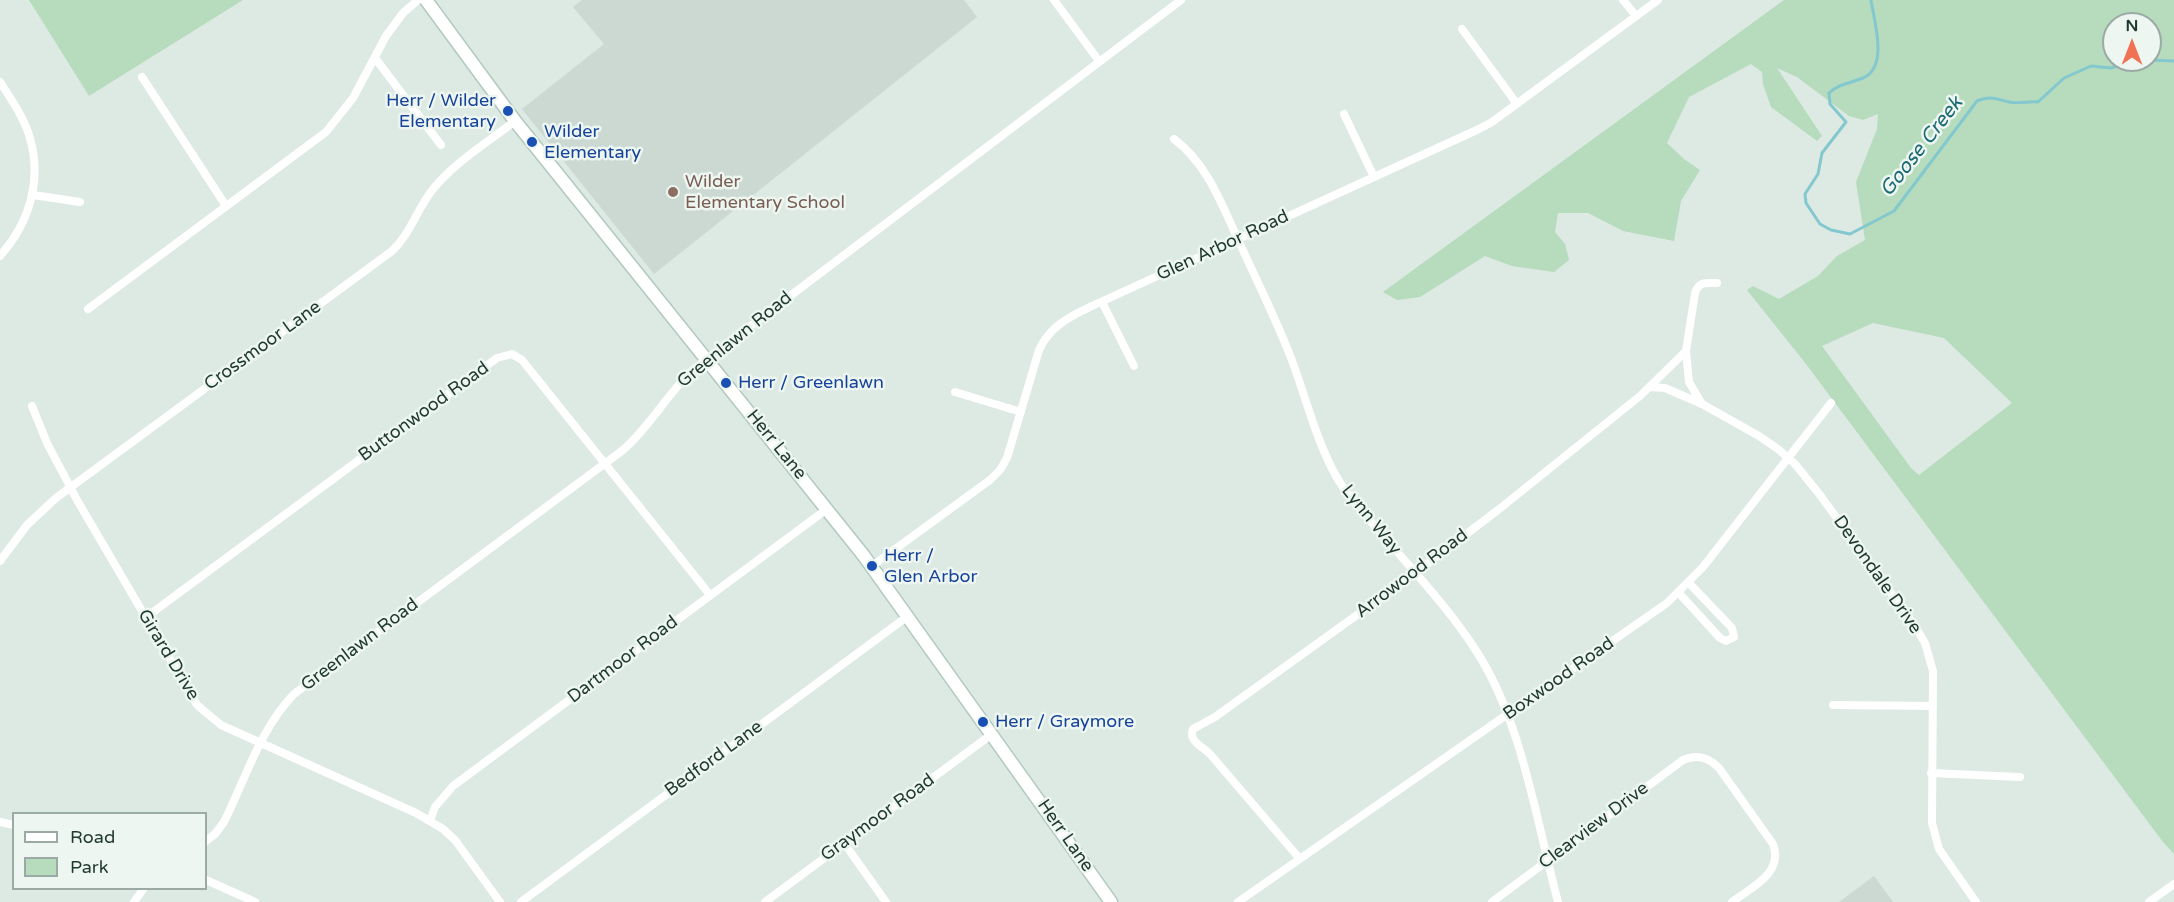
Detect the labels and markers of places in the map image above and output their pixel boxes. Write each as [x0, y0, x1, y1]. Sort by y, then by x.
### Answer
place label: Herr / Wilder Elementary [386, 90, 496, 132]
marker: Herr / Wilder Elementary [501, 104, 515, 118]
place label: Wilder Elementary [544, 121, 641, 164]
marker: Wilder Elementary [525, 135, 539, 149]
place label: Wilder Elementary School [685, 171, 845, 213]
marker: Wilder Elementary School [666, 185, 680, 199]
place label: Herr / Greenlawn [738, 372, 884, 394]
marker: Herr / Greenlawn [719, 376, 733, 390]
place label: Herr / Glen Arbor [884, 545, 977, 588]
marker: Herr / Glen Arbor [865, 559, 879, 573]
place label: Herr / Graymore [995, 711, 1134, 733]
marker: Herr / Graymore [976, 715, 990, 729]

